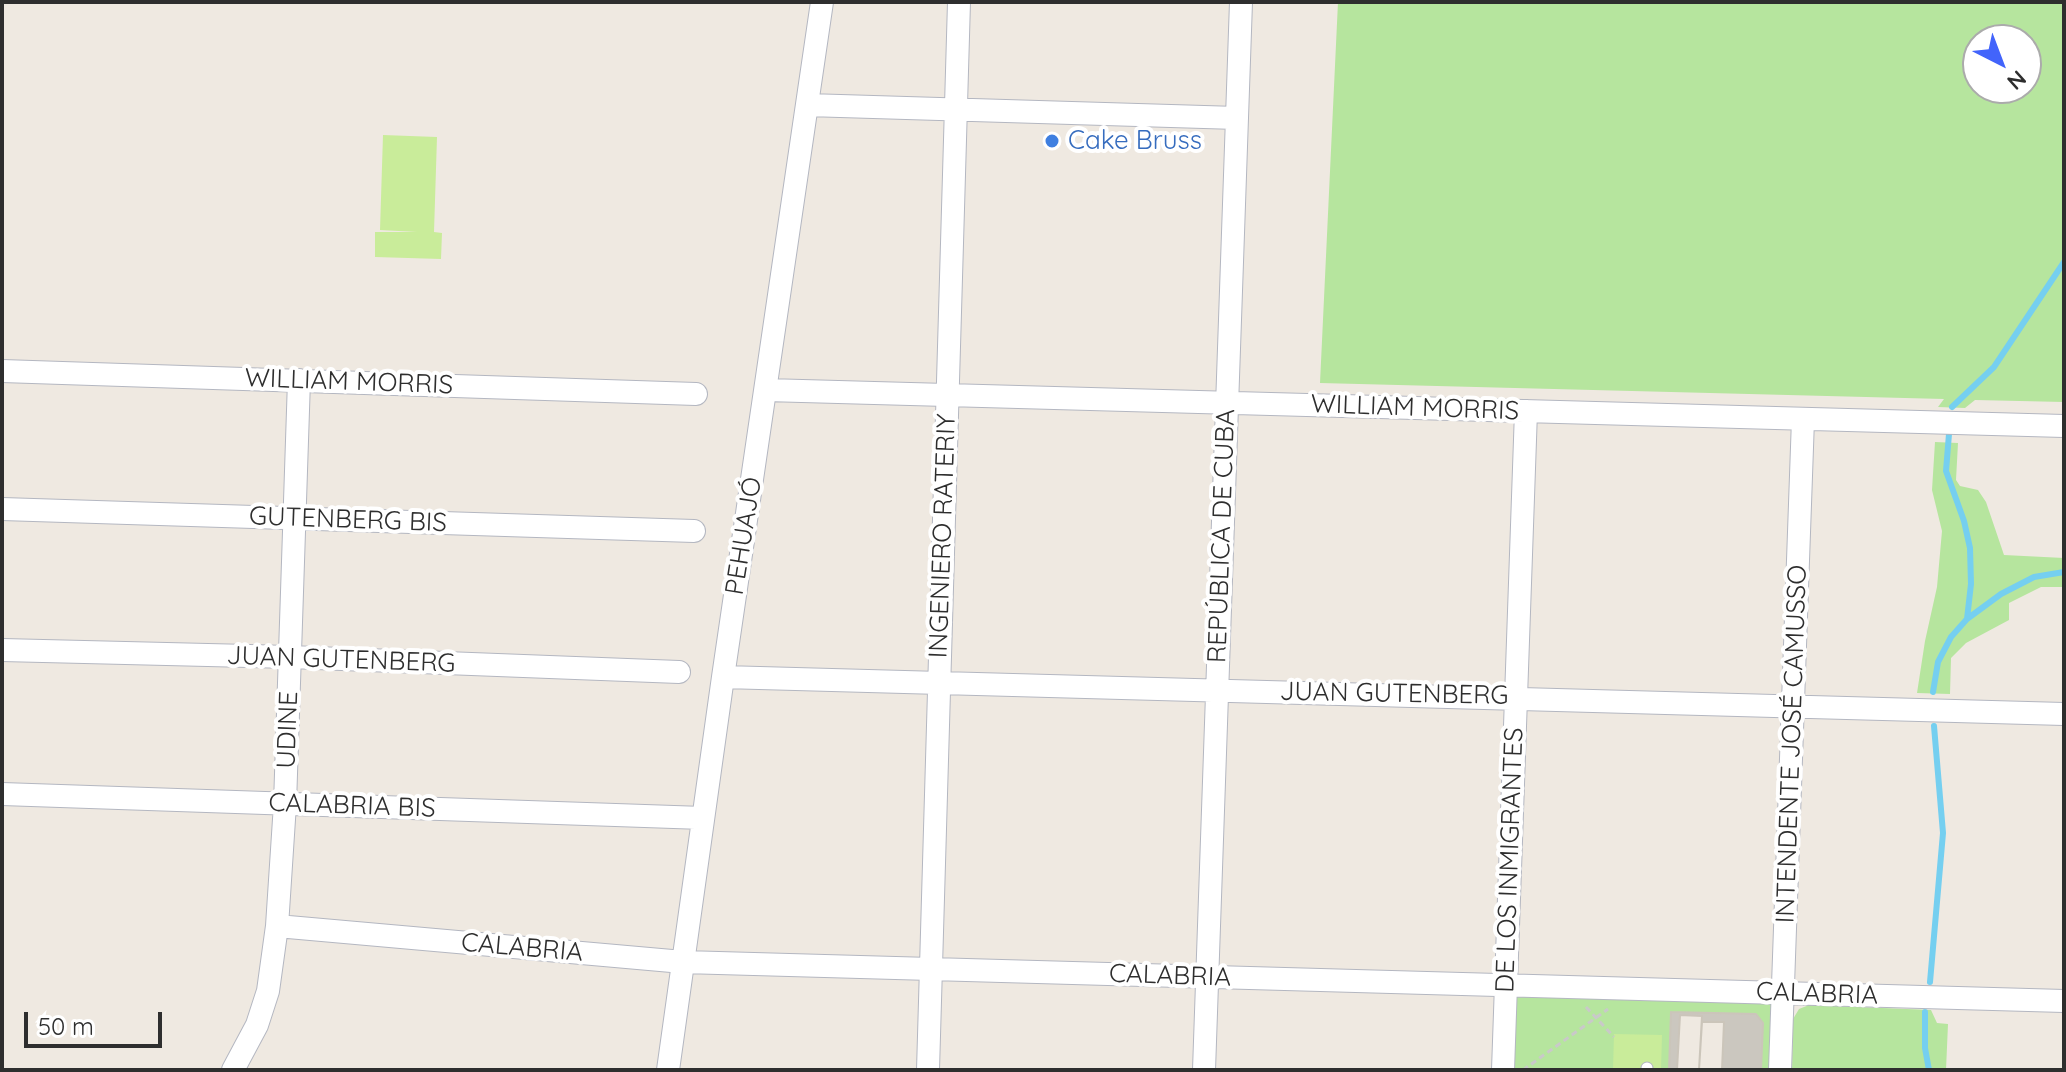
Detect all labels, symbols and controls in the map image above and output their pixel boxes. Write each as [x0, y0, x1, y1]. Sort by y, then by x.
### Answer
north arrow [1962, 24, 2042, 104]
text: N [2001, 65, 2032, 96]
place label: Cake Bruss [1068, 125, 1202, 157]
marker: Cake Bruss [1043, 132, 1061, 150]
street label: WILLIAM MORRIS [244, 363, 454, 401]
street label: WILLIAM MORRIS [1310, 389, 1520, 427]
street label: REPÚBLICA DE CUBA [1202, 408, 1242, 664]
street label: INGENIERO RATERIY [923, 413, 963, 659]
street label: PEHUAJÓ [719, 475, 769, 597]
street label: GUTENBERG BIS [248, 501, 448, 539]
street label: INTENDENTE JOSÉ CAMUSSO [1770, 564, 1814, 924]
street label: JUAN GUTENBERG [226, 640, 456, 680]
street label: JUAN GUTENBERG [1279, 676, 1509, 712]
street label: UDINE [271, 691, 305, 769]
street label: DE LOS INMIGRANTES [1490, 727, 1530, 993]
street label: CALABRIA BIS [268, 787, 436, 825]
street label: CALABRIA [460, 927, 584, 969]
street label: CALABRIA [1108, 958, 1232, 994]
street label: CALABRIA [1755, 976, 1879, 1012]
scale bar [28, 996, 166, 1046]
text: 50 m [38, 1011, 94, 1041]

